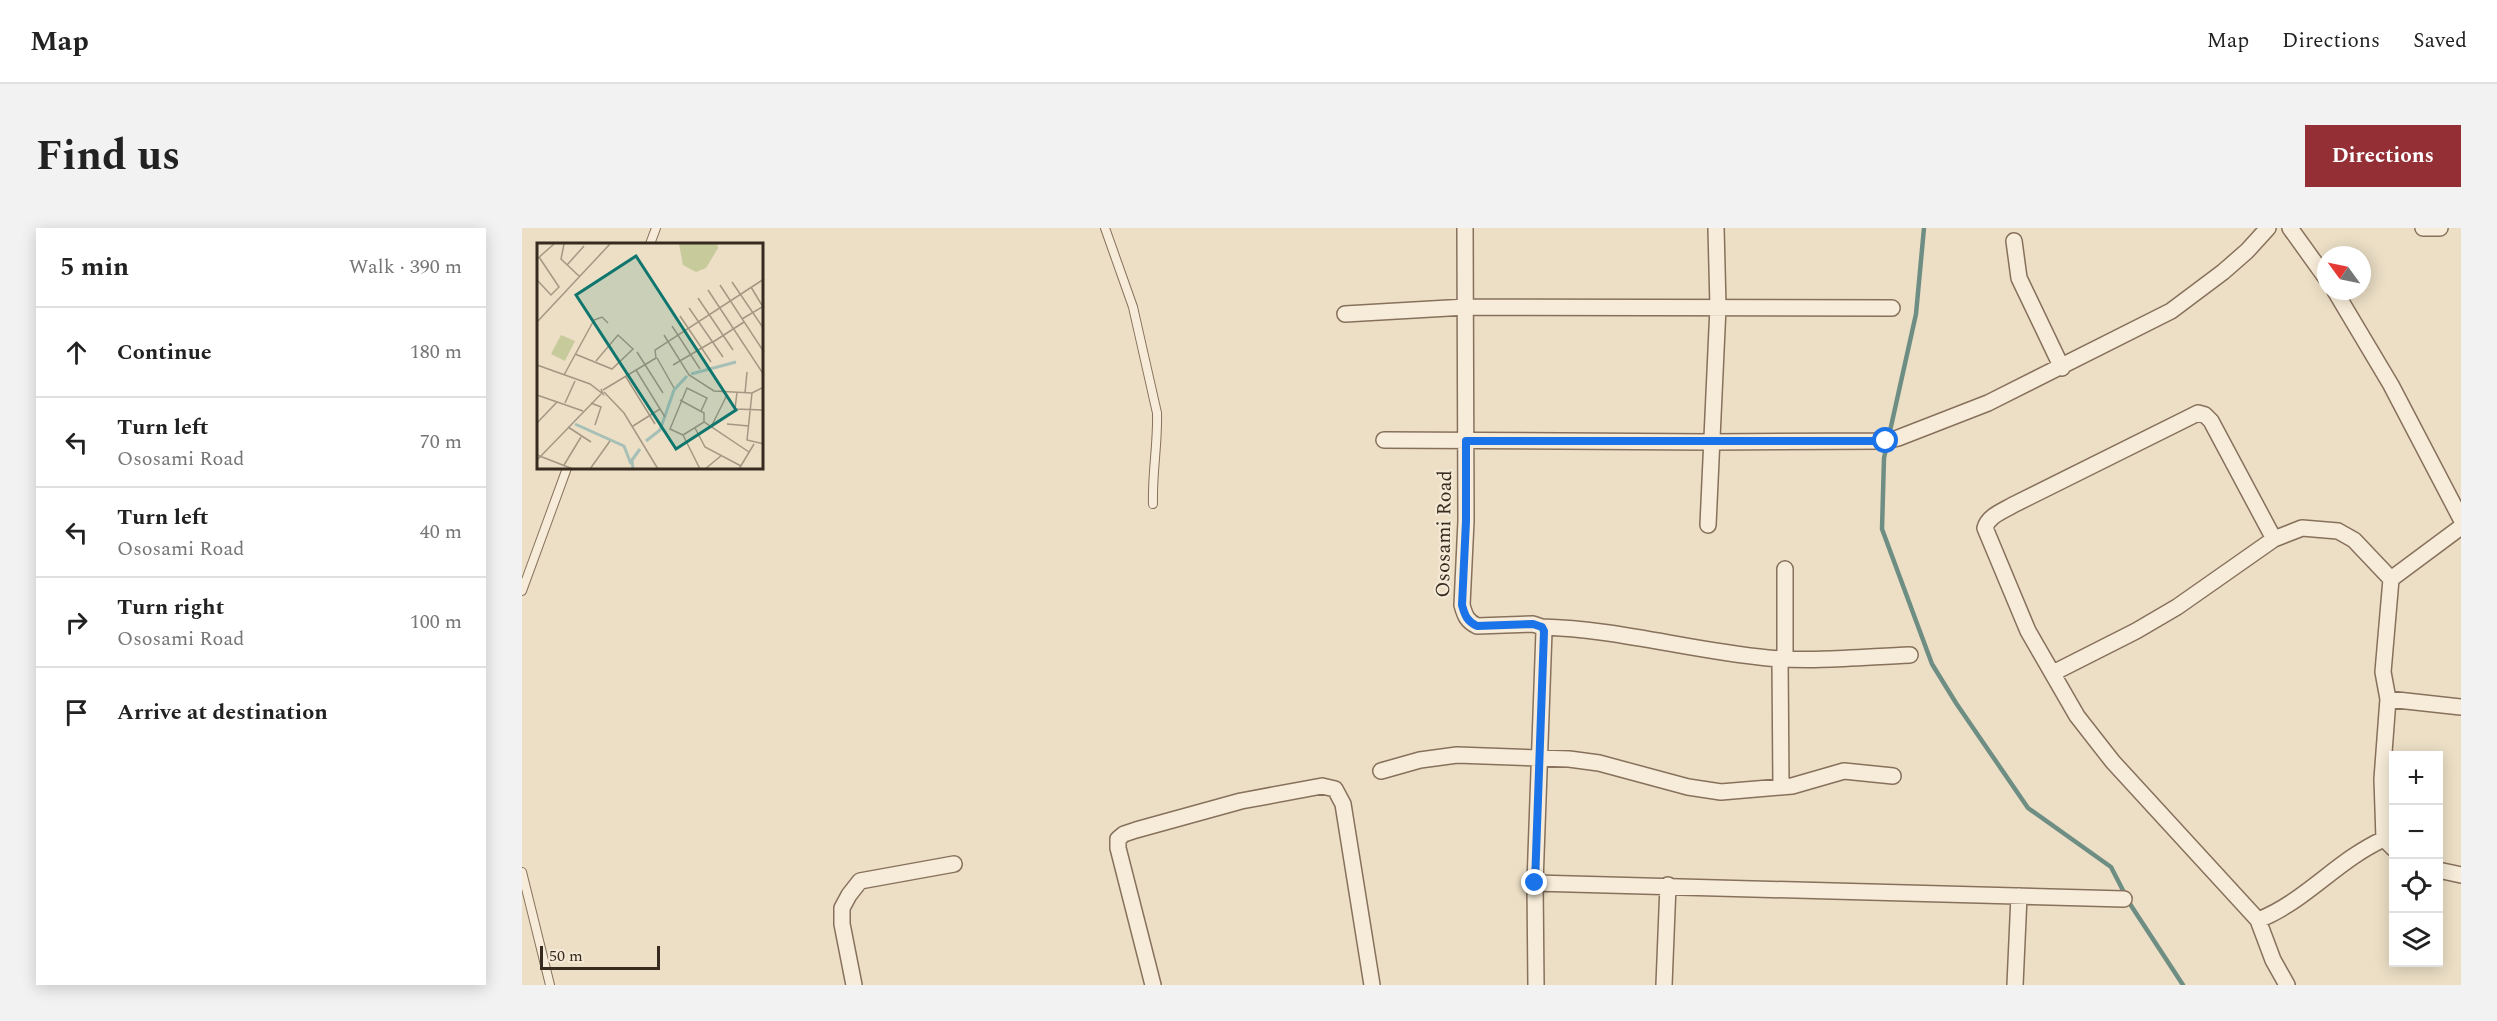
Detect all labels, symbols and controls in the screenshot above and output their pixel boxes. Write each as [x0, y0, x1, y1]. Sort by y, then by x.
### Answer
text: Map [30, 20, 89, 63]
text: Map [2207, 25, 2249, 57]
text: Directions [2282, 25, 2380, 57]
text: Saved [2413, 25, 2467, 57]
text: Find us [36, 125, 180, 188]
button: Directions [2305, 125, 2461, 187]
inset map [537, 243, 764, 470]
north arrow [2317, 246, 2371, 300]
text: 5 min [60, 247, 129, 287]
text: Walk · 390 m [349, 252, 462, 282]
icon: ahead [60, 336, 93, 369]
text: Continue [117, 336, 212, 369]
text: 180 m [410, 337, 462, 367]
text: Turn left [117, 411, 209, 444]
icon: left [60, 426, 93, 459]
text: 70 m [420, 427, 462, 457]
route start [1872, 427, 1898, 453]
text: Ososami Road [117, 444, 244, 474]
street label: Ososami Road [1428, 470, 1460, 598]
text: Turn left [117, 501, 209, 534]
icon: left [60, 516, 93, 549]
text: 40 m [420, 517, 462, 547]
text: Ososami Road [117, 534, 244, 564]
text: Turn right [117, 591, 224, 624]
icon: right [60, 606, 93, 639]
text: 100 m [410, 607, 462, 637]
text: Ososami Road [117, 624, 244, 654]
icon: arrive [60, 696, 93, 729]
text: Arrive at destination [117, 696, 328, 729]
map controls [2389, 751, 2443, 967]
button: + [2389, 751, 2443, 805]
button: − [2389, 805, 2443, 859]
button: locate [2389, 859, 2443, 913]
route end [1521, 869, 1547, 895]
button: layers [2389, 913, 2443, 967]
scale bar [540, 943, 660, 970]
text: 50 m [549, 944, 583, 968]

